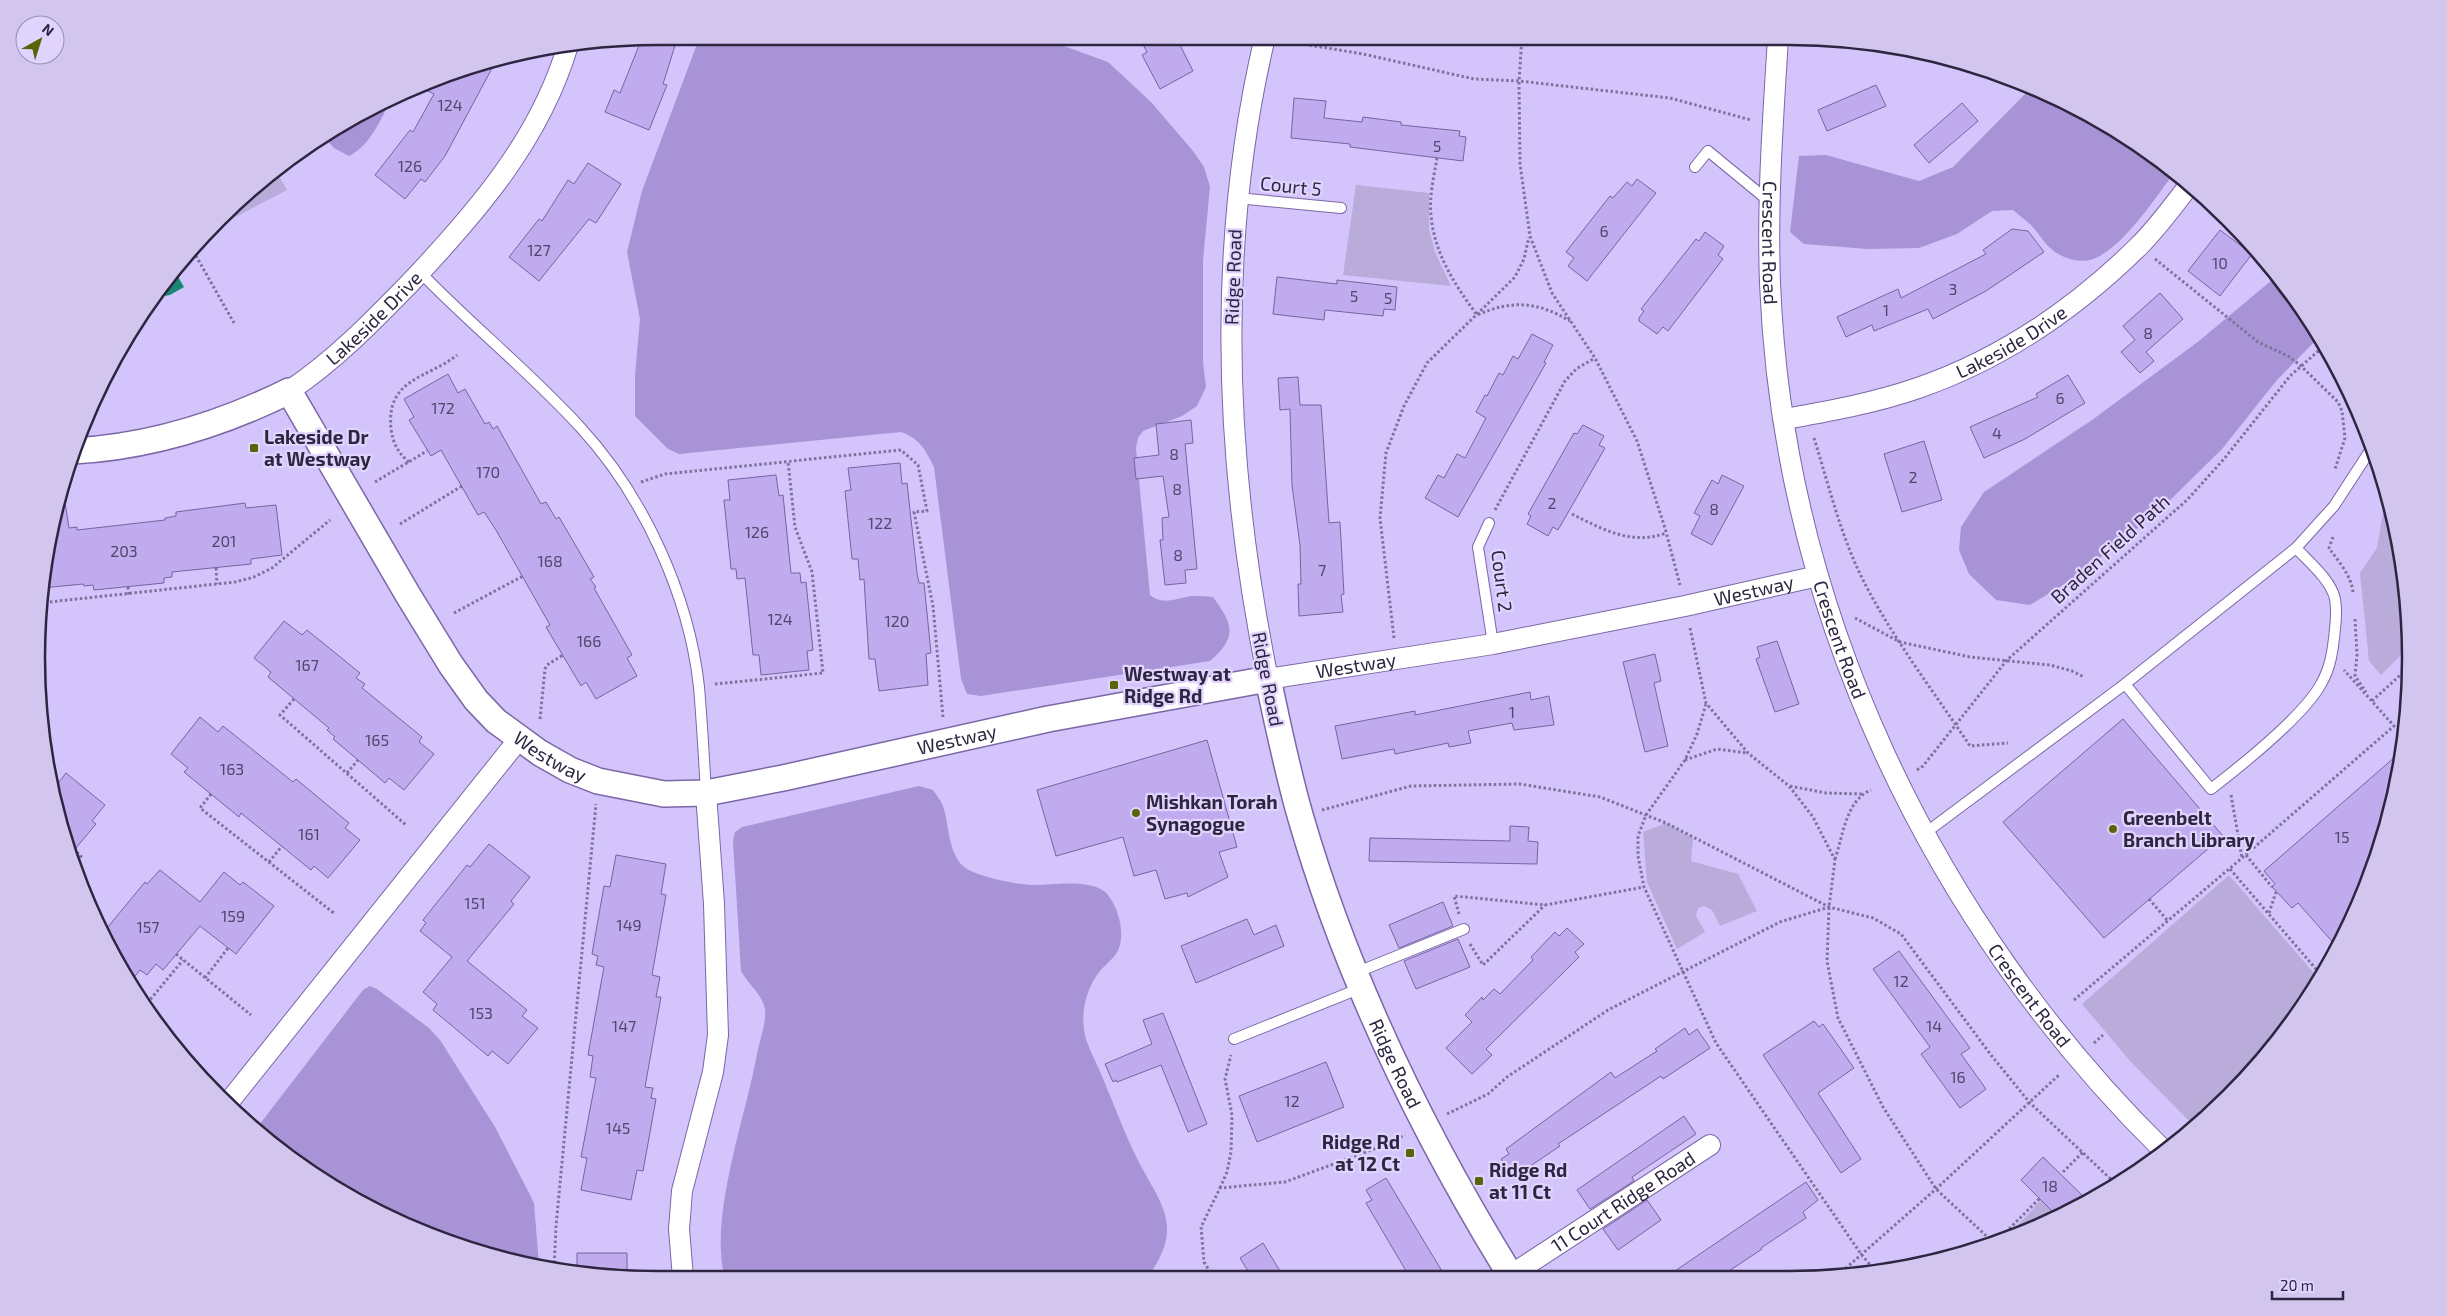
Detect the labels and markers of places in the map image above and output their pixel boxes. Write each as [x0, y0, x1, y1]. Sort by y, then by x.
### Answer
place label: Lakeside Dr at Westway [264, 425, 371, 471]
marker: Lakeside Dr at Westway [248, 442, 260, 454]
place label: Westway at Ridge Rd [1124, 662, 1231, 707]
marker: Westway at Ridge Rd [1108, 679, 1120, 691]
place label: Mishkan Torah Synagogue [1146, 790, 1278, 836]
place label: Greenbelt Branch Library [2123, 806, 2255, 852]
marker: Mishkan Torah Synagogue [1130, 807, 1142, 819]
marker: Greenbelt Branch Library [2107, 823, 2119, 835]
place label: Ridge Rd at 12 Ct [1322, 1130, 1400, 1175]
marker: Ridge Rd at 12 Ct [1404, 1147, 1416, 1159]
place label: Ridge Rd at 11 Ct [1489, 1158, 1567, 1203]
marker: Ridge Rd at 11 Ct [1473, 1175, 1485, 1187]

